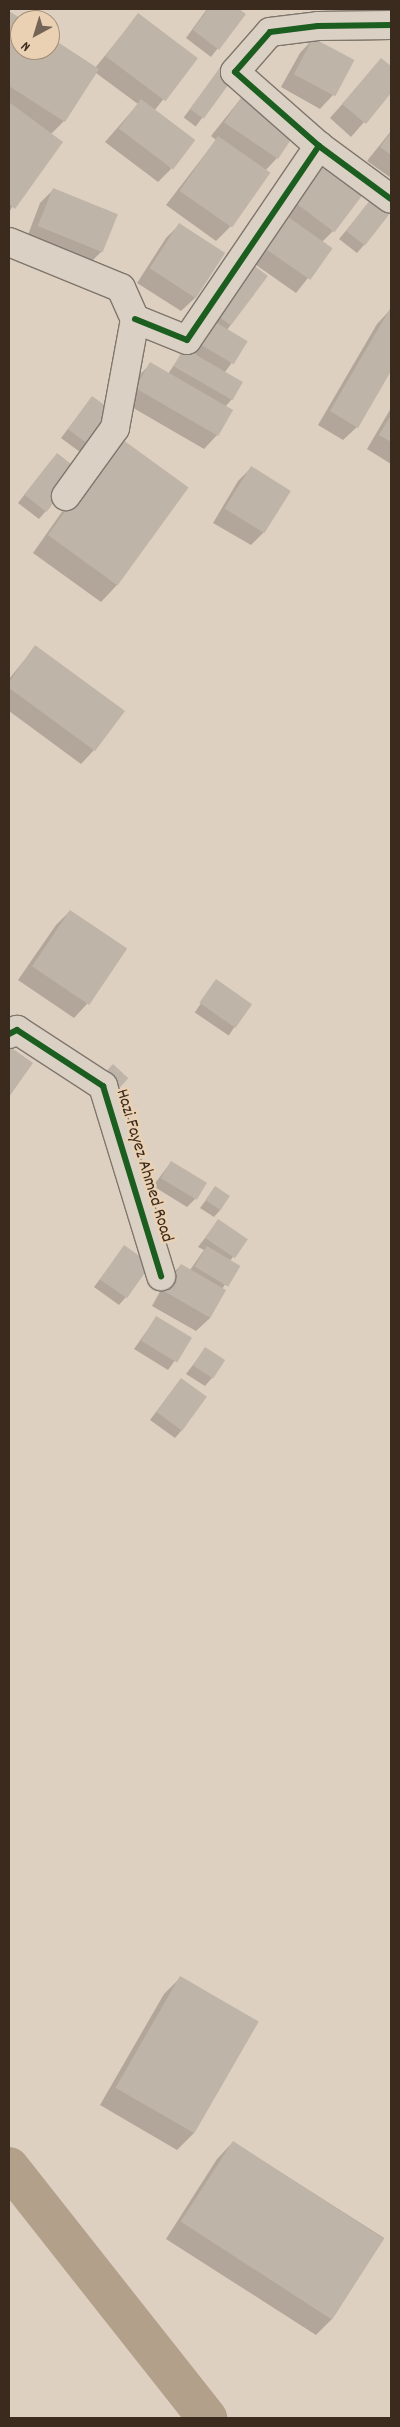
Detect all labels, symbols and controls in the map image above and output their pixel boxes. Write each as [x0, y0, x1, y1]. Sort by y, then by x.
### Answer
north arrow [10, 10, 60, 60]
text: N [17, 36, 35, 56]
street label: Hazi Fayez Ahmed Road [109, 1087, 177, 1245]

